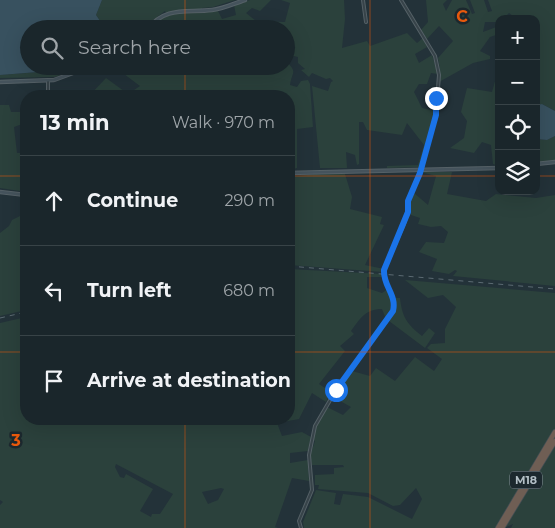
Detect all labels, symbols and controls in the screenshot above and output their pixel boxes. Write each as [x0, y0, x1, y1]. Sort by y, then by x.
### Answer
text: C [456, 7, 468, 26]
map controls [495, 15, 540, 195]
button: + [495, 15, 540, 60]
search box [20, 20, 295, 75]
icon: search [38, 34, 66, 62]
text: Search here [78, 36, 191, 59]
button: − [495, 60, 540, 105]
route end [425, 87, 448, 110]
button: locate [495, 105, 540, 150]
text: 13 min [40, 110, 109, 135]
text: Walk · 970 m [172, 113, 275, 132]
button: layers [495, 150, 540, 195]
icon: ahead [40, 187, 68, 215]
text: Continue [87, 189, 178, 212]
text: 290 m [224, 191, 275, 210]
icon: left [40, 277, 68, 305]
text: Turn left [87, 279, 172, 302]
text: 680 m [223, 281, 275, 300]
icon: arrive [40, 367, 68, 395]
text: Arrive at destination [87, 369, 291, 392]
route start [325, 379, 348, 402]
text: 3 [10, 431, 21, 450]
road number: M18 [510, 472, 542, 488]

